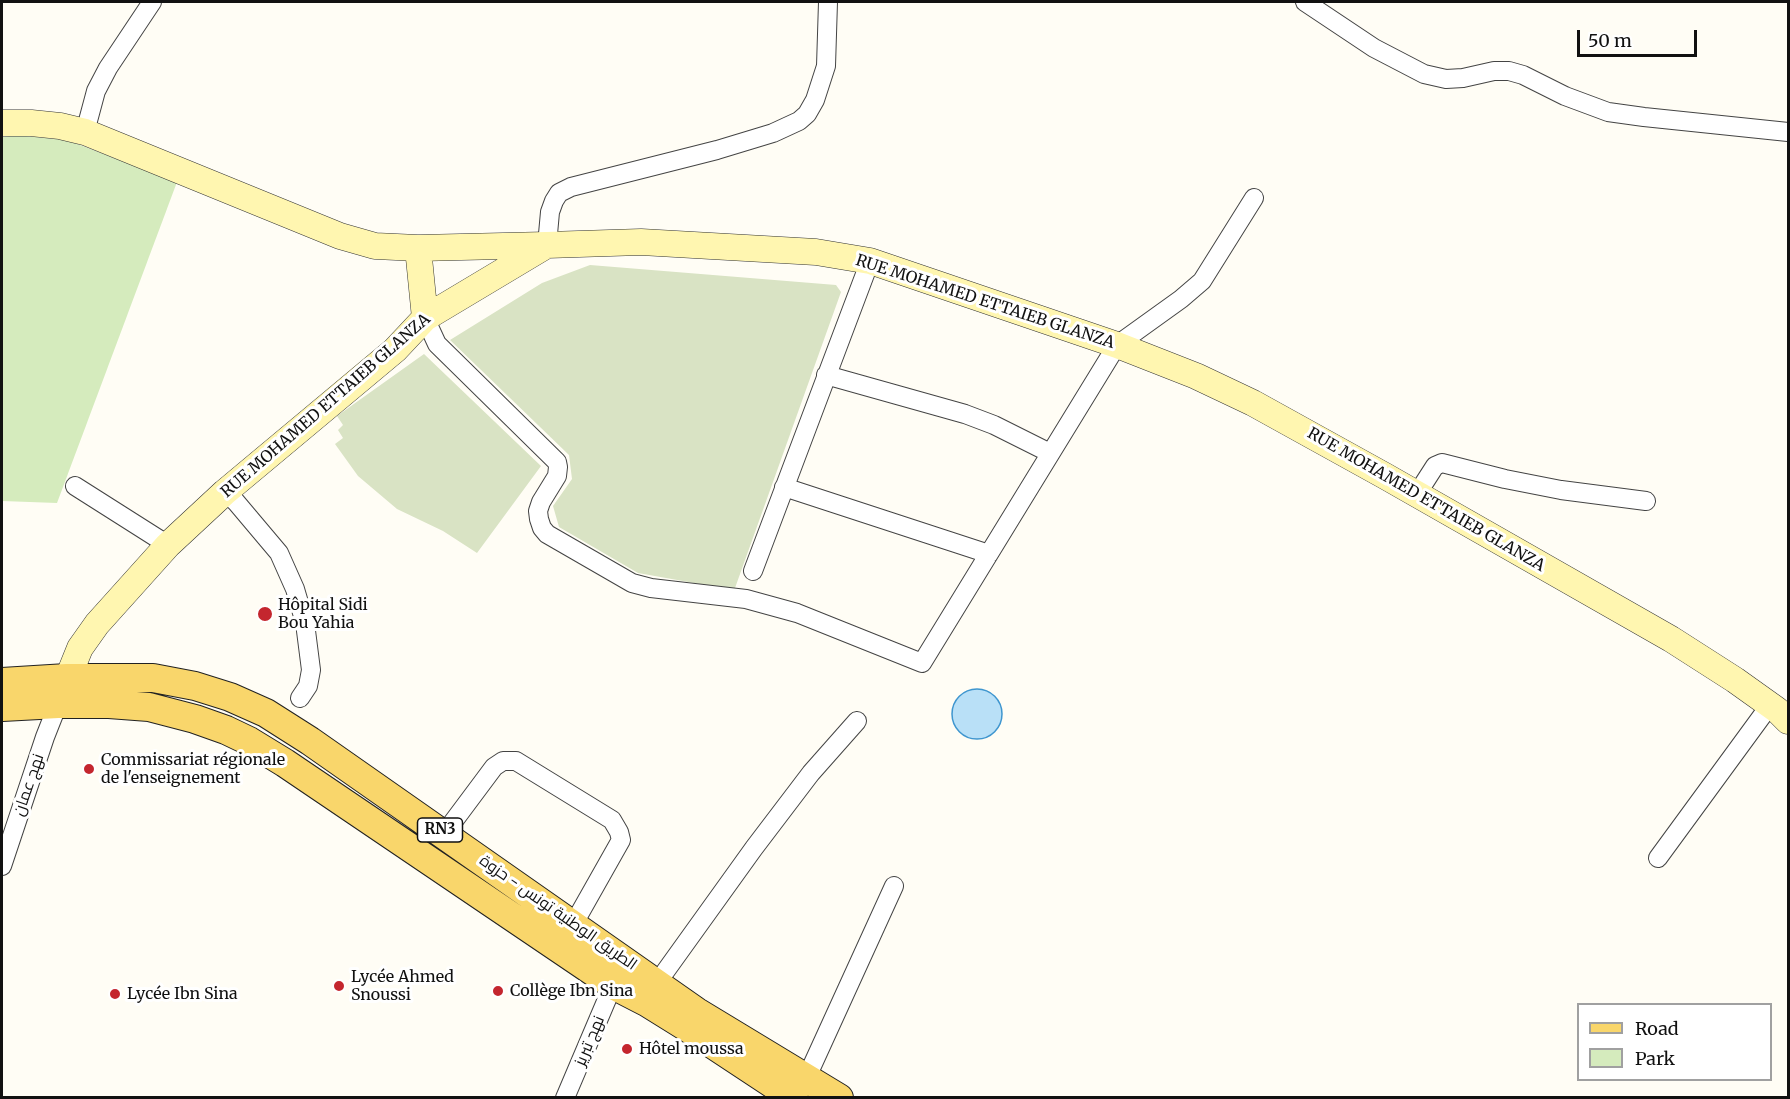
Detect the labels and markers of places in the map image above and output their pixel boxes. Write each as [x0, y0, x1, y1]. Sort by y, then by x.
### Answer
place label: Hôpital Sidi Bou Yahia [278, 595, 368, 633]
marker: Hôpital Sidi Bou Yahia [256, 605, 274, 623]
place label: Commissariat régionale de l'enseignement [101, 750, 285, 788]
marker: Commissariat régionale de l'enseignement [82, 762, 96, 776]
place label: Lycée Ahmed Snoussi [351, 967, 454, 1005]
marker: Lycée Ahmed Snoussi [332, 979, 346, 993]
place label: Collège Ibn Sina [510, 981, 633, 1001]
place label: Lycée Ibn Sina [127, 984, 238, 1004]
marker: Collège Ibn Sina [491, 984, 505, 998]
marker: Lycée Ibn Sina [108, 987, 122, 1001]
place label: Hôtel moussa [639, 1039, 744, 1059]
marker: Hôtel moussa [620, 1042, 634, 1056]

